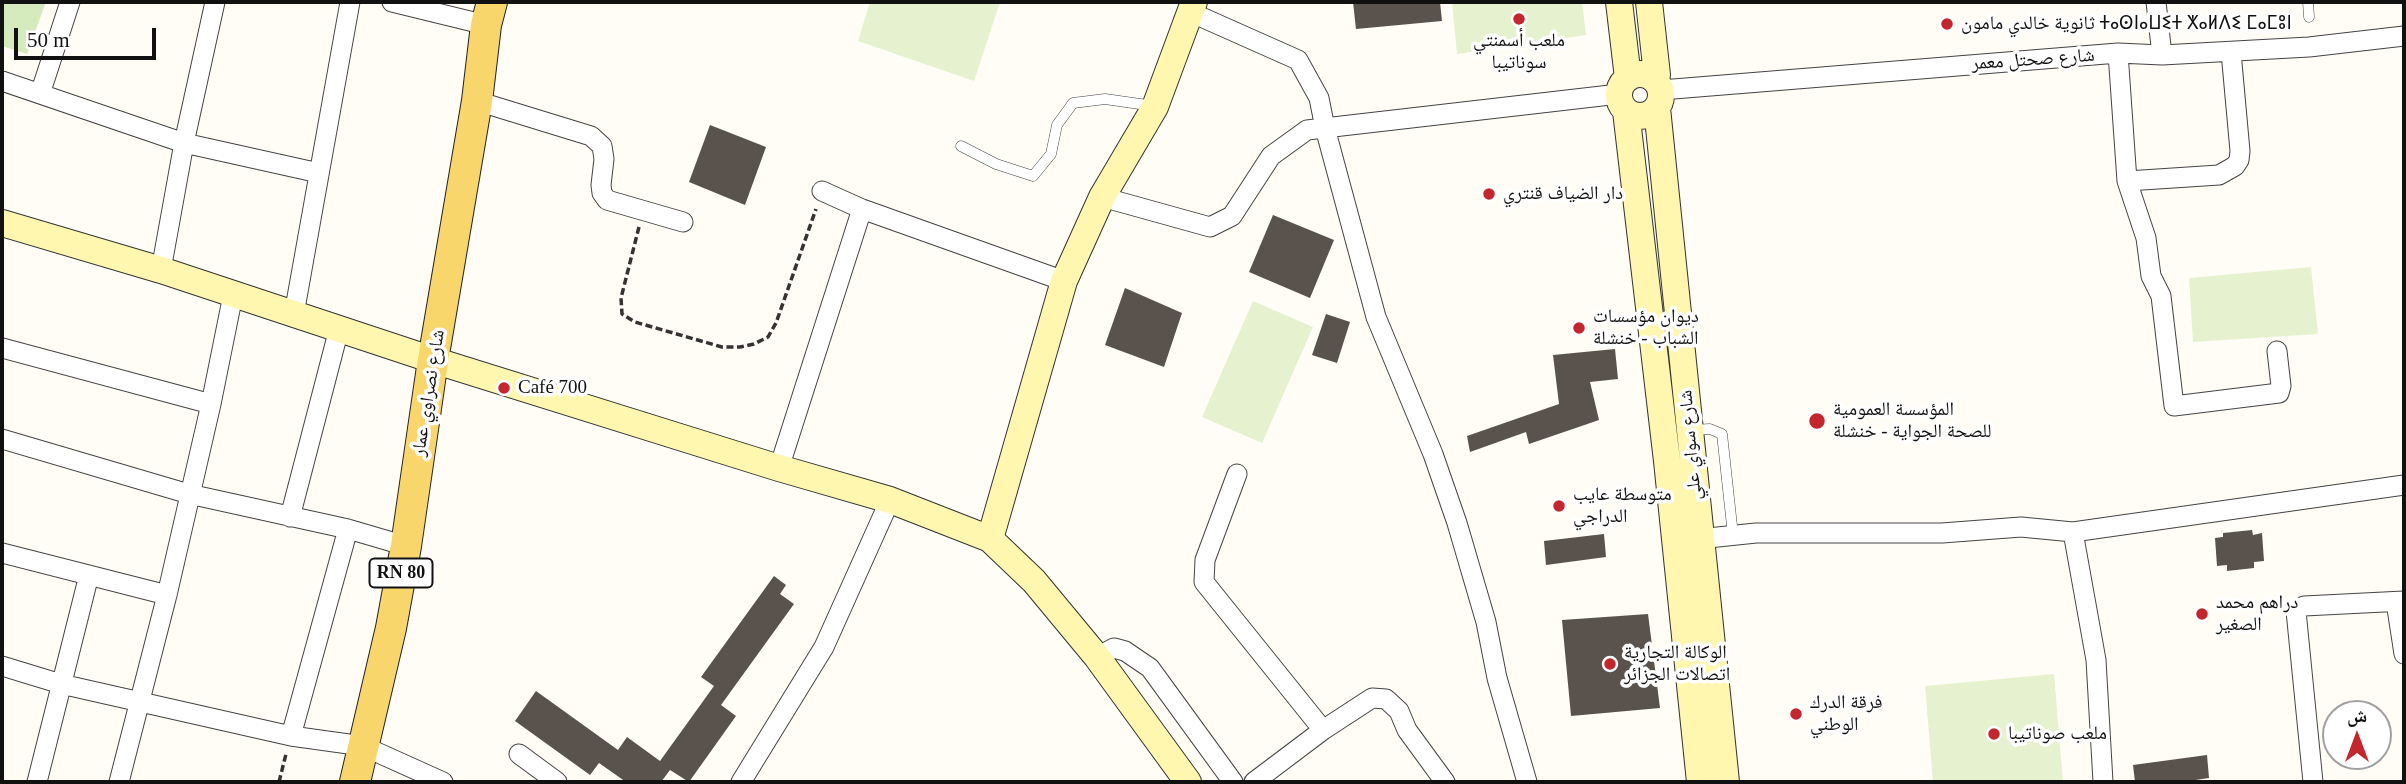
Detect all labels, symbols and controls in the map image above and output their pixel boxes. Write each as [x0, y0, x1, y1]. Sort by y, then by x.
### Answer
marker: ملعب أسمنتي سوناتيبا [1511, 11, 1527, 27]
place label: ثانوية خالدي مامون ⵜⴰⵙⵏⴰⵡⵉⵜ ⵅⴰⵍⴷⵉ ⵎⴰⵎⵓⵏ [1961, 13, 2292, 35]
scale bar [18, 14, 159, 58]
marker: ثانوية خالدي مامون ⵜⴰⵙⵏⴰⵡⵉⵜ ⵅⴰⵍⴷⵉ ⵎⴰⵎⵓⵏ [1939, 16, 1955, 32]
text: 50 m [27, 28, 70, 52]
place label: ملعب أسمنتي سوناتيبا [1473, 30, 1565, 74]
street label: شارع صحتل معمر [1971, 44, 2095, 76]
place label: دار الضياف قنتري [1503, 183, 1623, 205]
marker: دار الضياف قنتري [1481, 186, 1497, 202]
place label: ديوان مؤسسات الشباب - خنشلة [1593, 306, 1699, 350]
marker: ديوان مؤسسات الشباب - خنشلة [1571, 320, 1587, 336]
street label: شارع نصراوي عمار [408, 328, 450, 458]
place label: Café 700 [518, 377, 587, 399]
marker: Café 700 [496, 380, 512, 396]
street label: شارع سواي علي [1675, 389, 1707, 501]
place label: المؤسسة العمومية للصحة الجواية - خنشلة [1833, 399, 1991, 443]
marker: المؤسسة العمومية للصحة الجواية - خنشلة [1807, 411, 1827, 431]
place label: متوسطة عايب الدراجي [1573, 484, 1672, 528]
marker: متوسطة عايب الدراجي [1551, 498, 1567, 514]
road number: RN 80 [370, 558, 432, 588]
place label: دراهم محمد الصغير [2216, 592, 2298, 636]
marker: دراهم محمد الصغير [2194, 606, 2210, 622]
place label: الوكالة التجارية اتصالات الجزائر [1624, 642, 1730, 686]
marker: الوكالة التجارية اتصالات الجزائر [1602, 656, 1618, 672]
place label: فرقة الدرك الوطني [1810, 692, 1882, 736]
north arrow [2322, 700, 2392, 770]
text: ش [2347, 705, 2367, 726]
marker: فرقة الدرك الوطني [1788, 706, 1804, 722]
place label: ملعب صوناتيبا [2008, 723, 2107, 745]
marker: ملعب صوناتيبا [1986, 726, 2002, 742]

